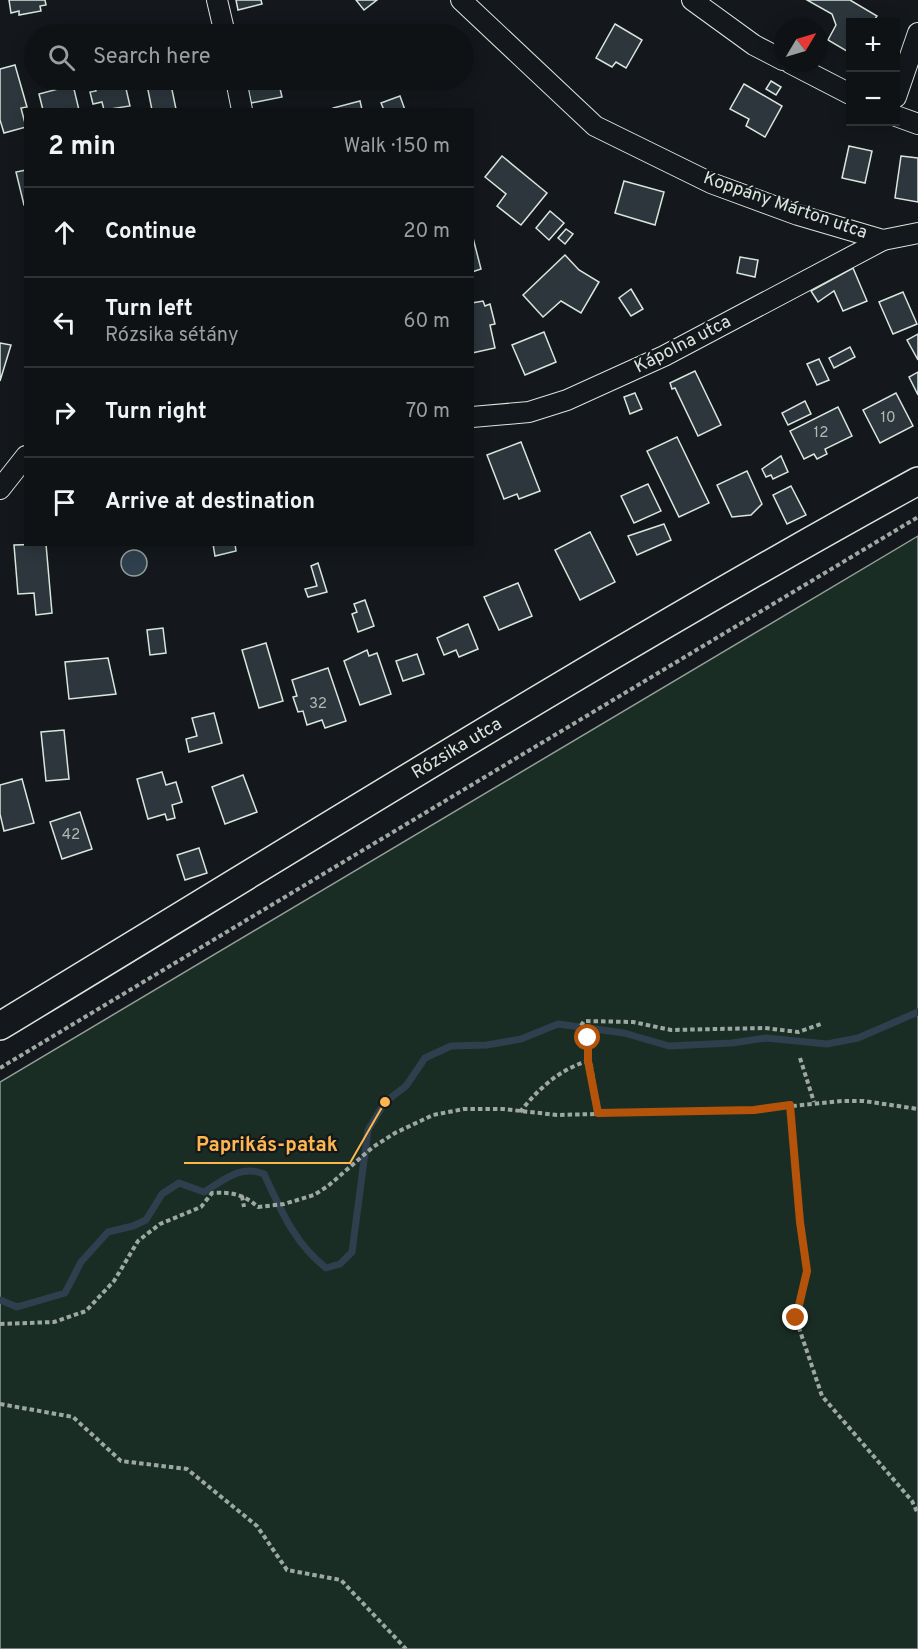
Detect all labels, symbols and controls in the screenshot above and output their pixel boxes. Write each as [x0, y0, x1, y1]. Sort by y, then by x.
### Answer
north arrow [774, 18, 828, 72]
map controls [846, 18, 900, 126]
button: + [846, 18, 900, 72]
search box [24, 24, 474, 90]
icon: search [45, 41, 78, 74]
text: Search here [93, 44, 211, 71]
button: − [846, 72, 900, 126]
text: 2 min [48, 131, 116, 164]
text: Walk · 150 m [344, 134, 450, 160]
street label: Koppány Márton utca [700, 167, 870, 245]
icon: ahead [48, 216, 81, 249]
text: Continue [105, 219, 196, 246]
text: 20 m [403, 219, 450, 245]
text: Turn left [105, 296, 193, 323]
icon: left [48, 306, 81, 339]
text: 60 m [404, 309, 450, 335]
street label: Kápolna utca [631, 311, 735, 379]
text: Rózsika sétány [105, 323, 238, 349]
icon: right [48, 396, 81, 429]
text: Turn right [105, 399, 207, 426]
text: 70 m [406, 399, 450, 425]
house number: 10 [880, 409, 896, 428]
house number: 12 [814, 424, 828, 443]
icon: arrive [48, 486, 81, 519]
text: Arrive at destination [105, 489, 315, 516]
house number: 32 [309, 695, 327, 714]
street label: Rózsika utca [408, 713, 506, 785]
house number: 42 [62, 826, 80, 845]
route start [574, 1024, 600, 1050]
callout: Paprikás-patak [184, 1125, 350, 1163]
text: Paprikás-patak [196, 1133, 338, 1159]
route end [782, 1304, 808, 1330]

